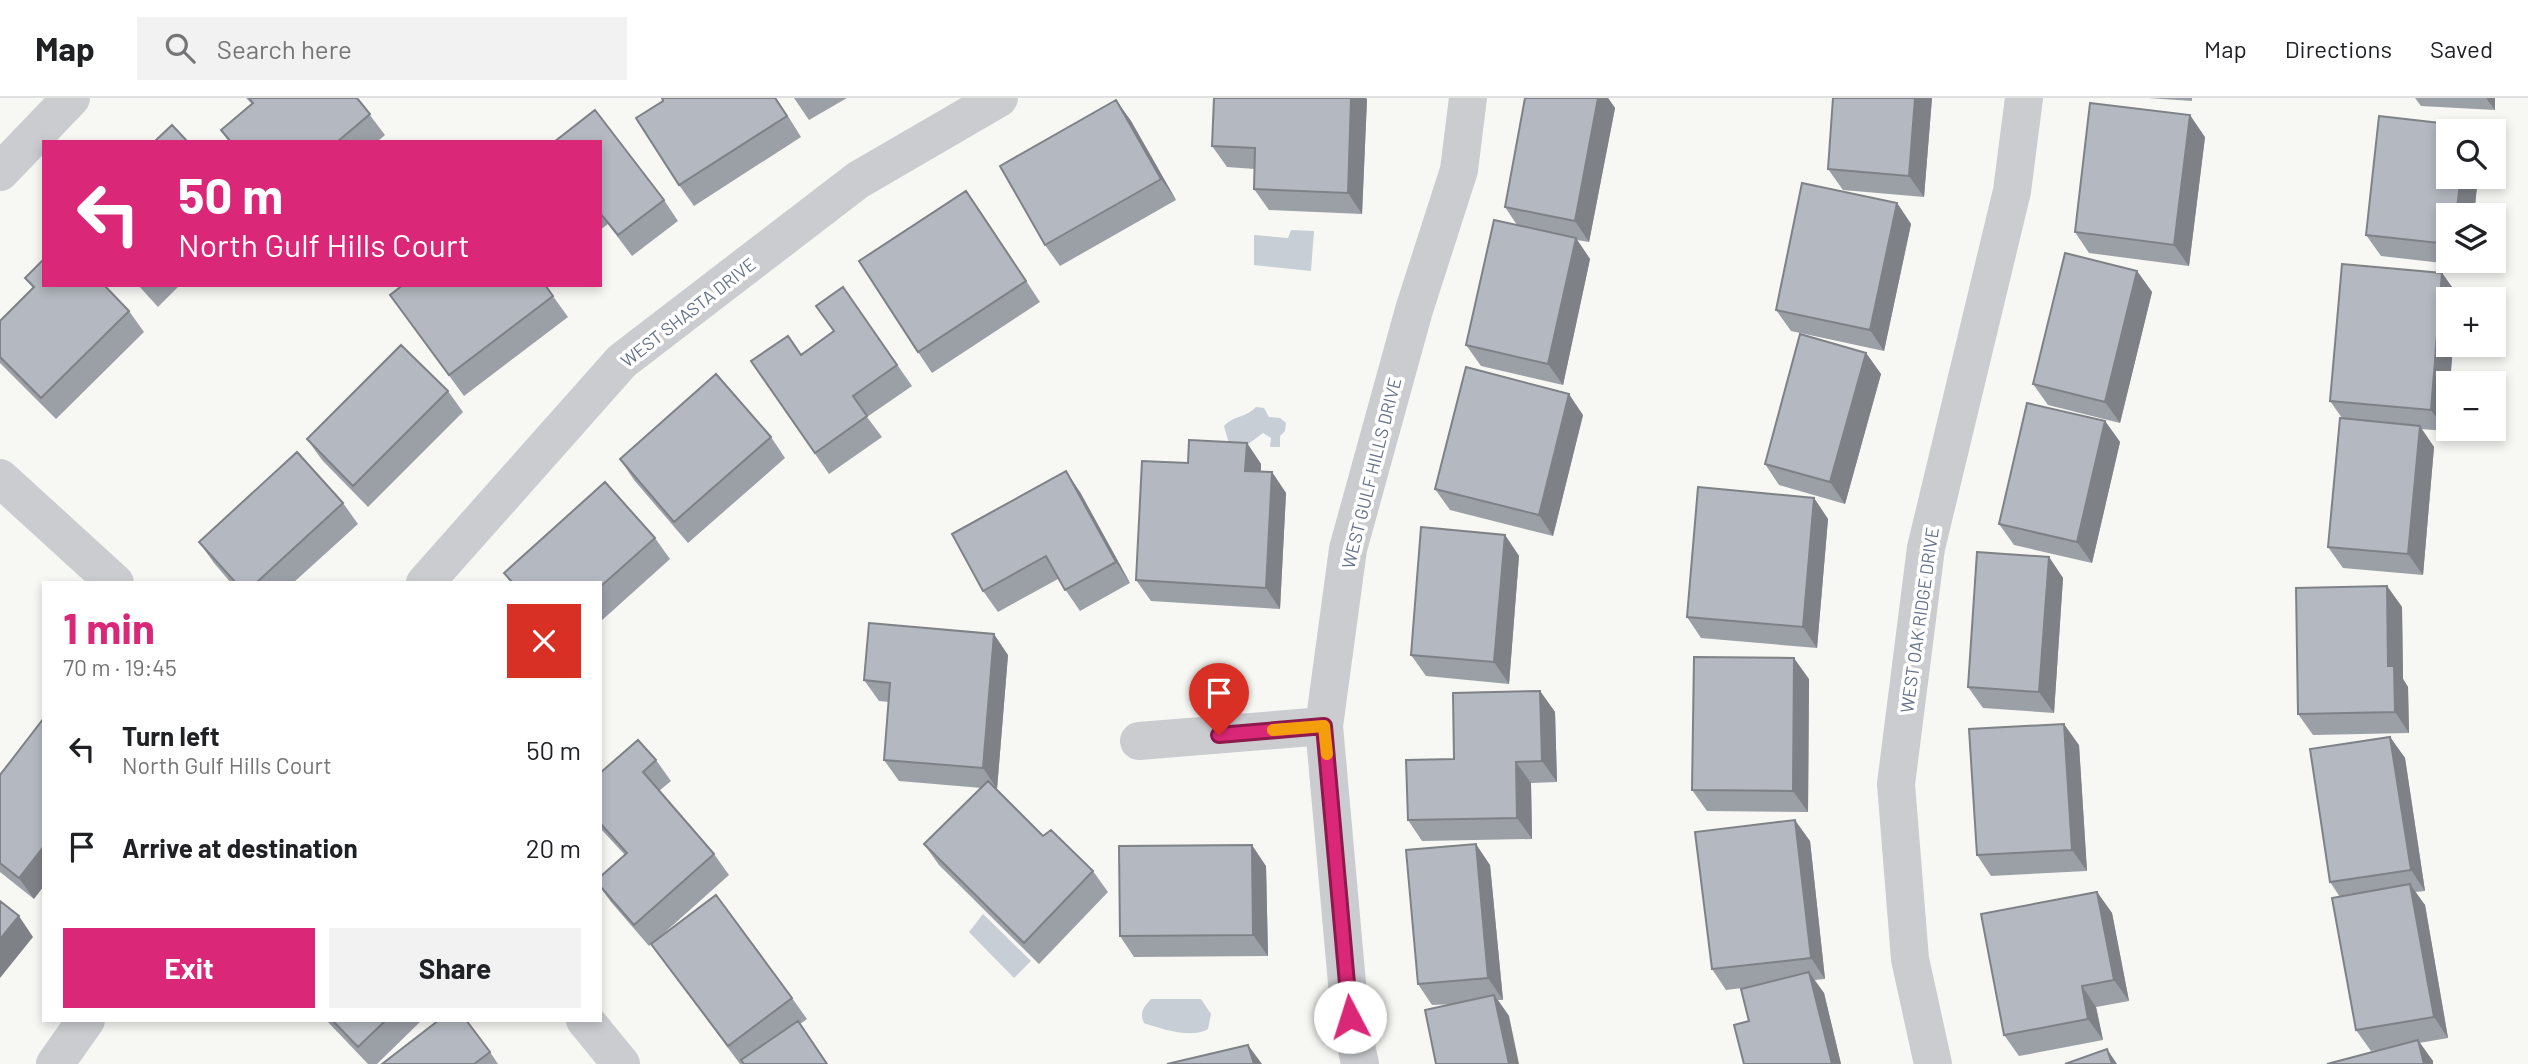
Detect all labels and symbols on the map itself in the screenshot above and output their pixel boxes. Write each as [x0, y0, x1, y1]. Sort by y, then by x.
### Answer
street label: WEST SHASTA DRIVE [616, 253, 760, 371]
street label: WEST GULF HILLS DRIVE [1337, 375, 1405, 571]
street label: WEST OAK RIDGE DRIVE [1895, 526, 1943, 714]
pin [1189, 663, 1249, 735]
position arrow [1313, 980, 1387, 1054]

